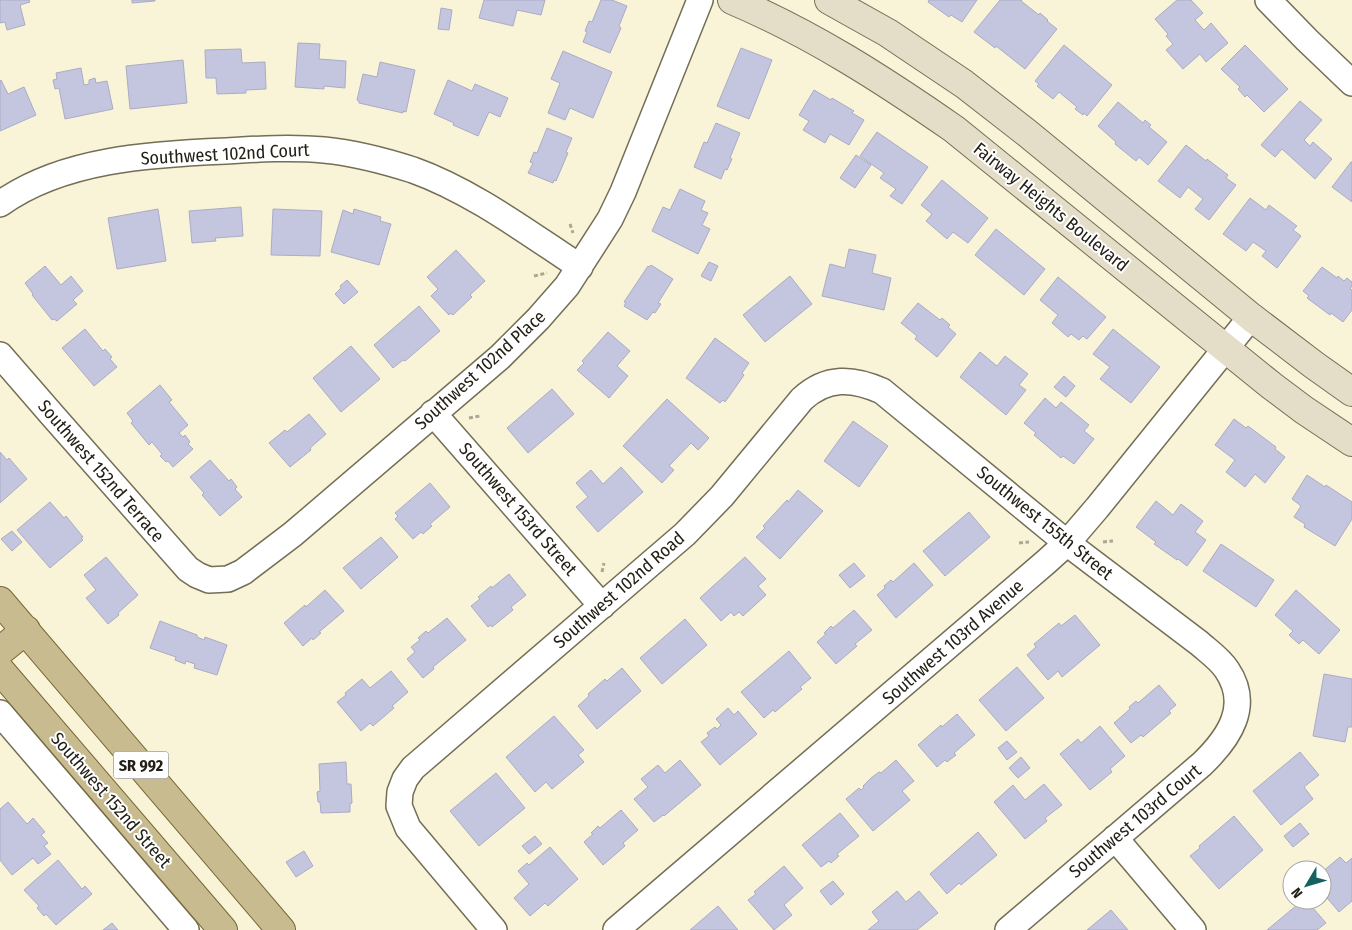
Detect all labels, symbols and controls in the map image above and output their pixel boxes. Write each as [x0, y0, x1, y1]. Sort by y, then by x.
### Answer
street label: Fairway Heights Boulevard [969, 138, 1133, 276]
street label: Southwest 102nd Court [140, 139, 310, 169]
street label: Southwest 102nd Place [410, 306, 550, 434]
street label: Southwest 152nd Terrace [33, 395, 169, 547]
street label: Southwest 153rd Street [454, 438, 582, 580]
street label: Southwest 155th Street [972, 461, 1118, 585]
street label: Southwest 102nd Road [549, 527, 689, 653]
street label: Southwest 103rd Avenue [878, 575, 1028, 709]
street label: Southwest 152nd Street [46, 728, 176, 872]
road number: SR 992 [114, 752, 168, 778]
street label: Southwest 103rd Court [1065, 759, 1206, 883]
north arrow [1282, 860, 1332, 910]
text: N [1288, 884, 1306, 901]

